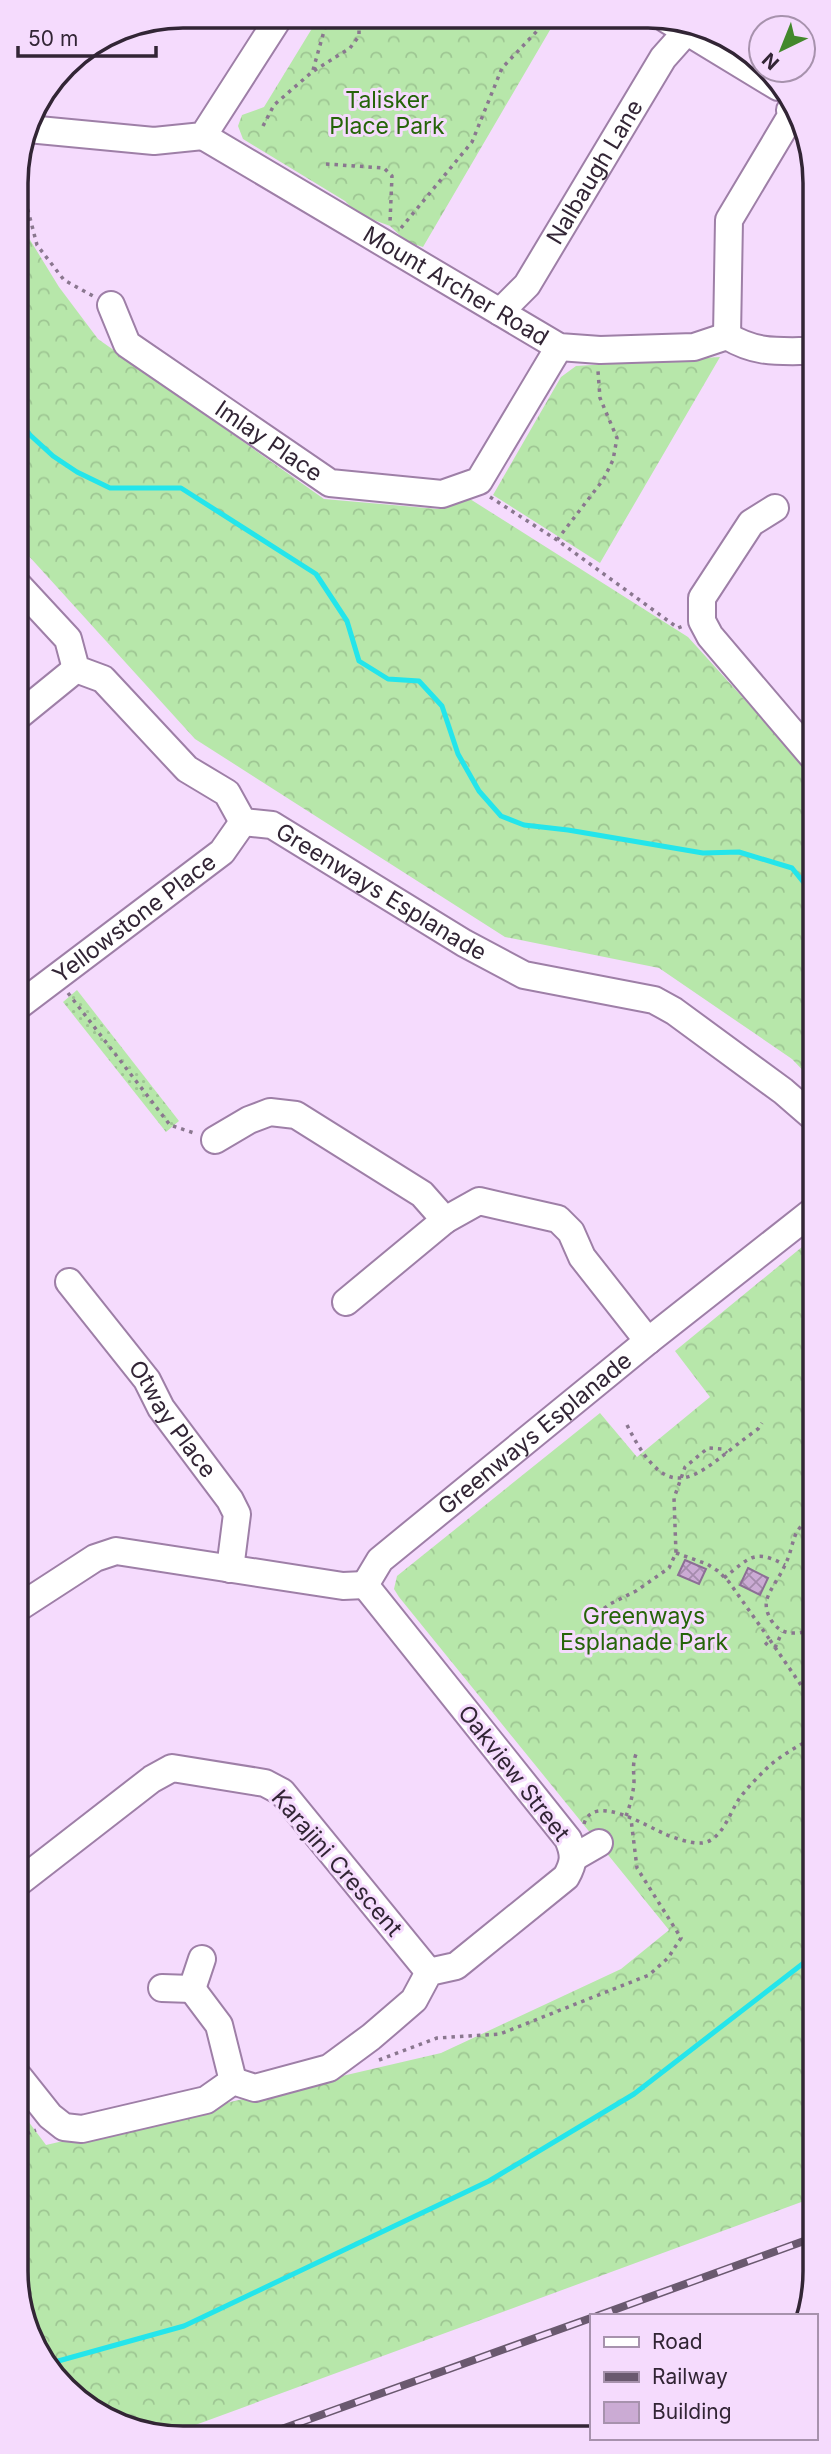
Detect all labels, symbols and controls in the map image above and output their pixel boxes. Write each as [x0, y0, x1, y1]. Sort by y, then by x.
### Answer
scale bar [18, 14, 156, 58]
north arrow [747, 14, 817, 84]
text: 50 m [28, 26, 78, 51]
text: N [758, 48, 784, 74]
park label: Talisker Place Park [329, 86, 445, 140]
street label: Nalbaugh Lane [541, 94, 649, 249]
street label: Mount Archer Road [358, 220, 554, 352]
street label: Imlay Place [210, 395, 328, 488]
street label: Greenways Esplanade [271, 817, 491, 966]
street label: Yellowstone Place [47, 848, 221, 989]
street label: Greenways Esplanade [432, 1346, 637, 1521]
street label: Otway Place [123, 1355, 222, 1483]
park label: Greenways Esplanade Park [560, 1602, 728, 1656]
street label: Oakview Street [452, 1699, 576, 1847]
street label: Karajini Crescent [266, 1784, 409, 1942]
legend [590, 2314, 817, 2440]
text: Road [652, 2329, 703, 2354]
text: Railway [652, 2364, 728, 2389]
text: Building [652, 2399, 732, 2424]

